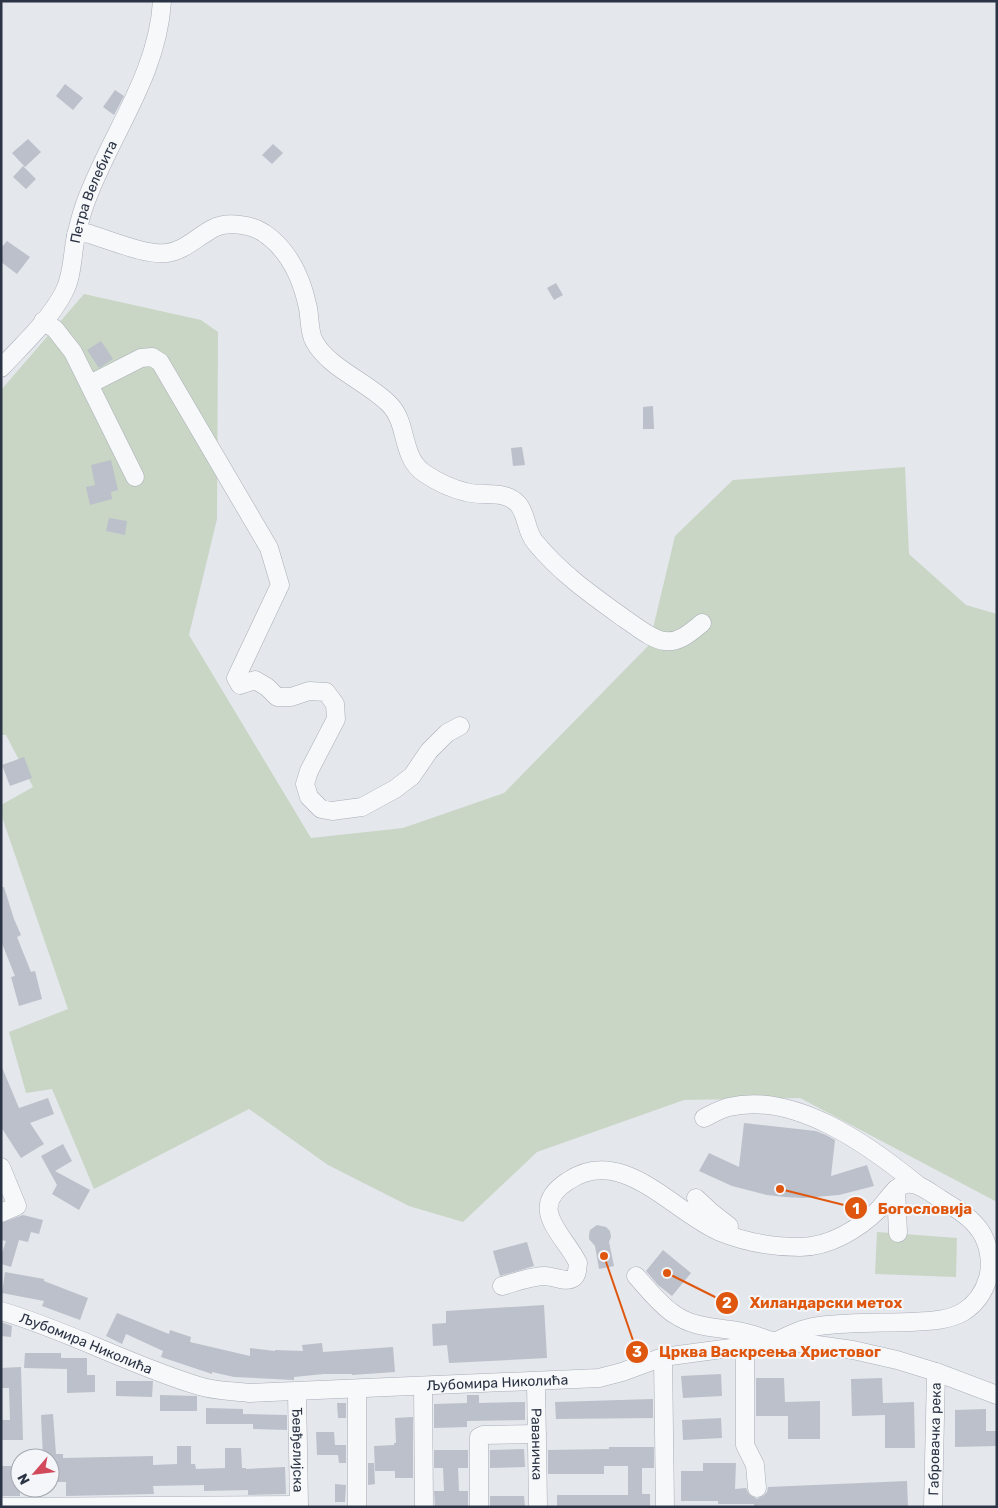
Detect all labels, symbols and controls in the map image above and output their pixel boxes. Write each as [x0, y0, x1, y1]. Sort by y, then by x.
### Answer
street label: Петра Велебита [66, 137, 121, 245]
callout: Богословија [843, 1193, 983, 1223]
text: 1 [852, 1200, 860, 1218]
text: Богословија [878, 1200, 972, 1218]
callout: Хиландарски метох [715, 1288, 912, 1318]
text: 2 [722, 1294, 732, 1312]
text: Хиландарски метох [750, 1294, 902, 1312]
street label: Љубомира Николића [17, 1309, 155, 1378]
callout: Црква Васкрсења Христовог [624, 1337, 891, 1367]
text: 3 [632, 1343, 642, 1361]
text: Црква Васкрсења Христовог [659, 1343, 881, 1361]
street label: Љубомира Николића [426, 1371, 569, 1394]
street label: Габровачка река [925, 1382, 944, 1496]
street label: Ђевђелијска [289, 1407, 307, 1493]
street label: Раваничка [528, 1408, 546, 1480]
north arrow [10, 1448, 60, 1498]
text: N [14, 1470, 34, 1487]

